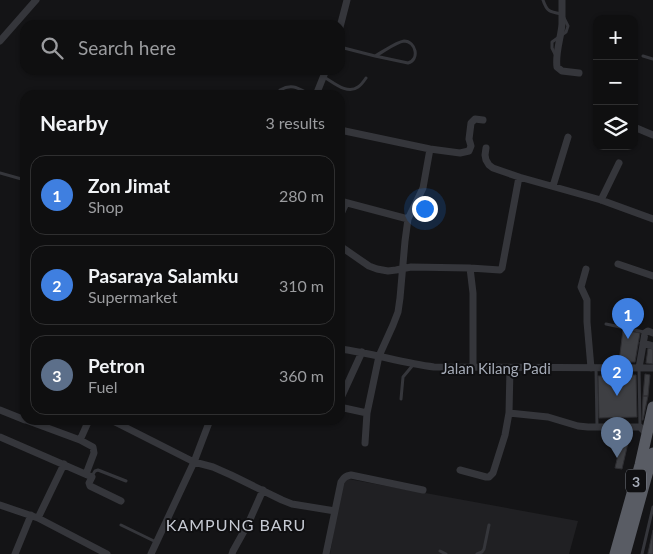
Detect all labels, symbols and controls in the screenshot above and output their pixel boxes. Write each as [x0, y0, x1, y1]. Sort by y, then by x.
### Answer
map controls [593, 15, 638, 150]
button: + [593, 15, 638, 60]
search box [20, 20, 345, 75]
icon: search [38, 34, 66, 62]
text: Search here [78, 36, 176, 59]
button: − [593, 60, 638, 105]
button: layers [593, 105, 638, 150]
text: Nearby [40, 110, 108, 135]
text: 3 results [265, 113, 325, 132]
text: Zon Jimat [88, 174, 170, 197]
text: 1 [52, 186, 62, 205]
text: 280 m [279, 186, 324, 205]
your location [412, 196, 438, 222]
text: Shop [88, 197, 124, 216]
text: Pasaraya Salamku [88, 264, 239, 287]
text: 2 [52, 276, 62, 295]
text: 310 m [279, 276, 324, 295]
text: Supermarket [88, 287, 177, 306]
pin: 1 [612, 298, 644, 339]
text: Petron [88, 354, 145, 377]
pin: 2 [601, 355, 633, 396]
street label: Jalan Kilang Padi [441, 359, 551, 377]
text: 3 [52, 366, 62, 385]
text: 360 m [279, 366, 324, 385]
text: Fuel [88, 377, 118, 396]
pin: 3 [601, 417, 633, 458]
road number: 3 [626, 470, 646, 492]
district label: KAMPUNG BARU [166, 515, 306, 534]

